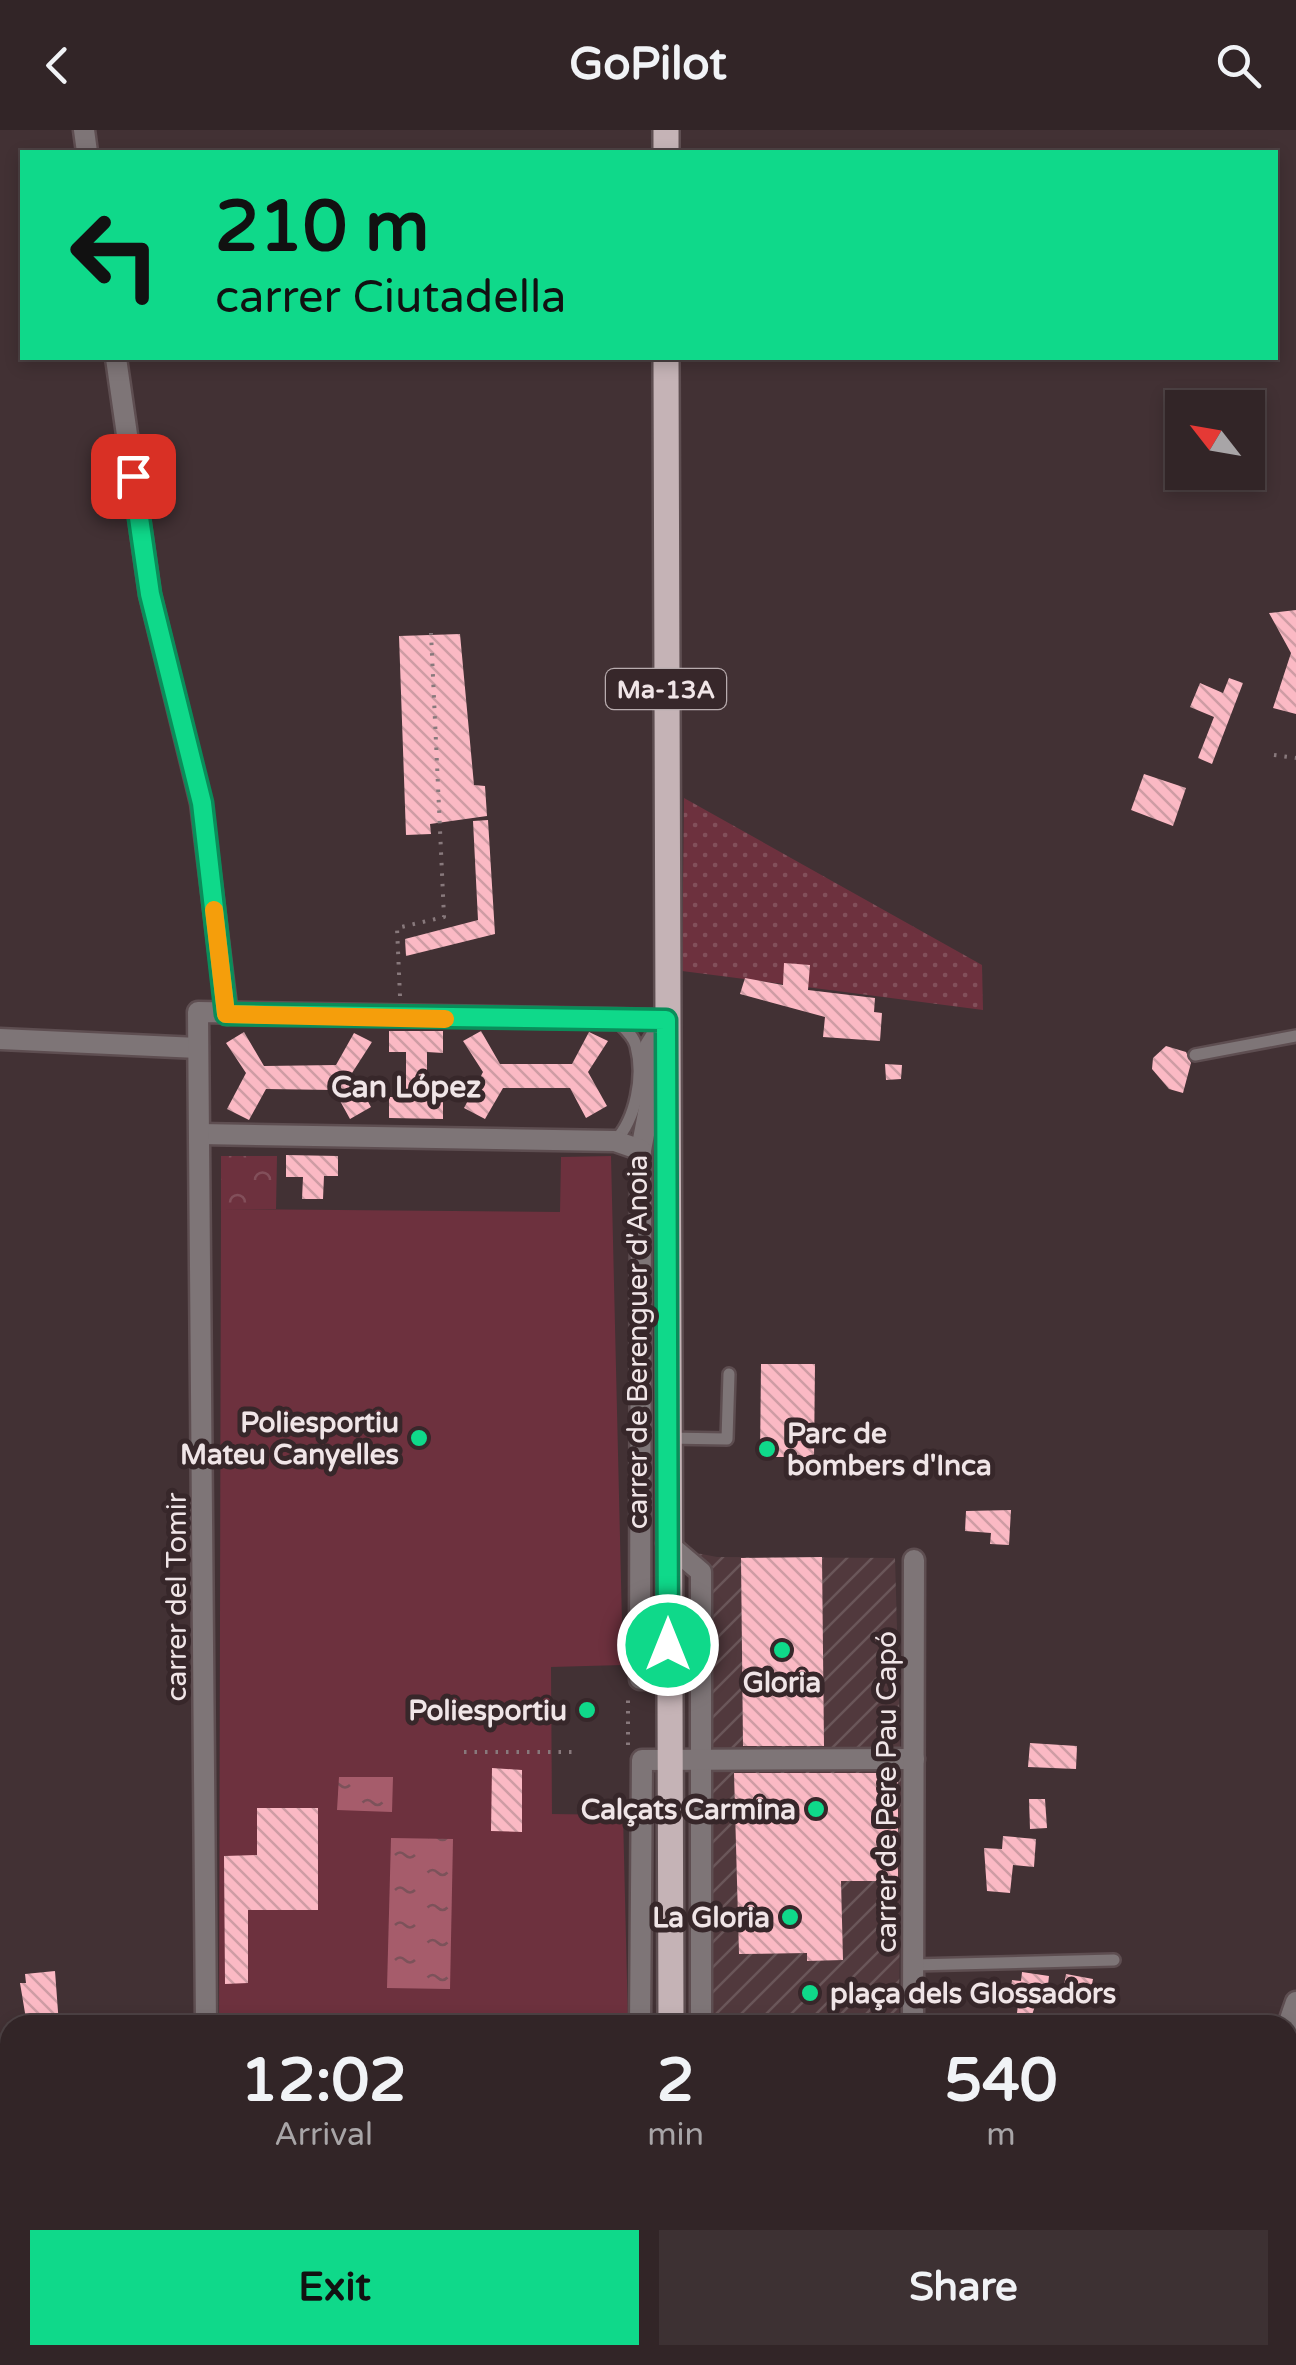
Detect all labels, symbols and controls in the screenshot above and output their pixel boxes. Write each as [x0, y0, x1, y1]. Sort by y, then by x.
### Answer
icon: back [30, 38, 85, 93]
text: GoPilot [569, 38, 727, 92]
icon: search [1211, 38, 1266, 93]
text: 210 m [215, 186, 429, 270]
icon: left [50, 190, 180, 320]
text: carrer Ciutadella [215, 271, 566, 325]
north arrow [1165, 390, 1265, 490]
map controls [1165, 390, 1265, 490]
pin [91, 434, 176, 519]
icon: arrive [106, 449, 161, 504]
road number: Ma-13A [606, 669, 726, 709]
district label: Can López [331, 1069, 481, 1106]
street label: carrer de Berenguer d'Anoia [621, 1155, 655, 1529]
place label: Poliesportiu Mateu Canyelles [180, 1406, 399, 1472]
place label: Parc de bombers d'Inca [787, 1417, 992, 1483]
marker: Poliesportiu Mateu Canyelles [408, 1427, 430, 1449]
marker: Parc de bombers d'Inca [756, 1438, 778, 1460]
street label: carrer del Tomir [160, 1492, 194, 1702]
position arrow [616, 1593, 720, 1697]
street label: carrer de Pere Pau Capó [870, 1631, 904, 1953]
marker: Gloria [771, 1639, 793, 1661]
place label: Gloria [743, 1666, 821, 1700]
place label: Poliesportiu [408, 1694, 567, 1728]
marker: Poliesportiu [576, 1699, 598, 1721]
place label: Calçats Carmina [581, 1793, 796, 1827]
marker: Calçats Carmina [805, 1798, 827, 1820]
place label: La Gloria [652, 1901, 770, 1935]
marker: La Gloria [779, 1906, 801, 1928]
place label: plaça dels Glossadors [830, 1977, 1116, 2011]
marker: plaça dels Glossadors [799, 1982, 821, 2004]
text: 12:02 [240, 2045, 407, 2117]
text: 2 [657, 2045, 694, 2117]
text: 540 [944, 2045, 1058, 2117]
text: Arrival [274, 2116, 373, 2154]
text: min [647, 2116, 704, 2154]
text: m [986, 2116, 1016, 2154]
button: Exit [30, 2230, 639, 2345]
button: Share [659, 2230, 1268, 2345]

